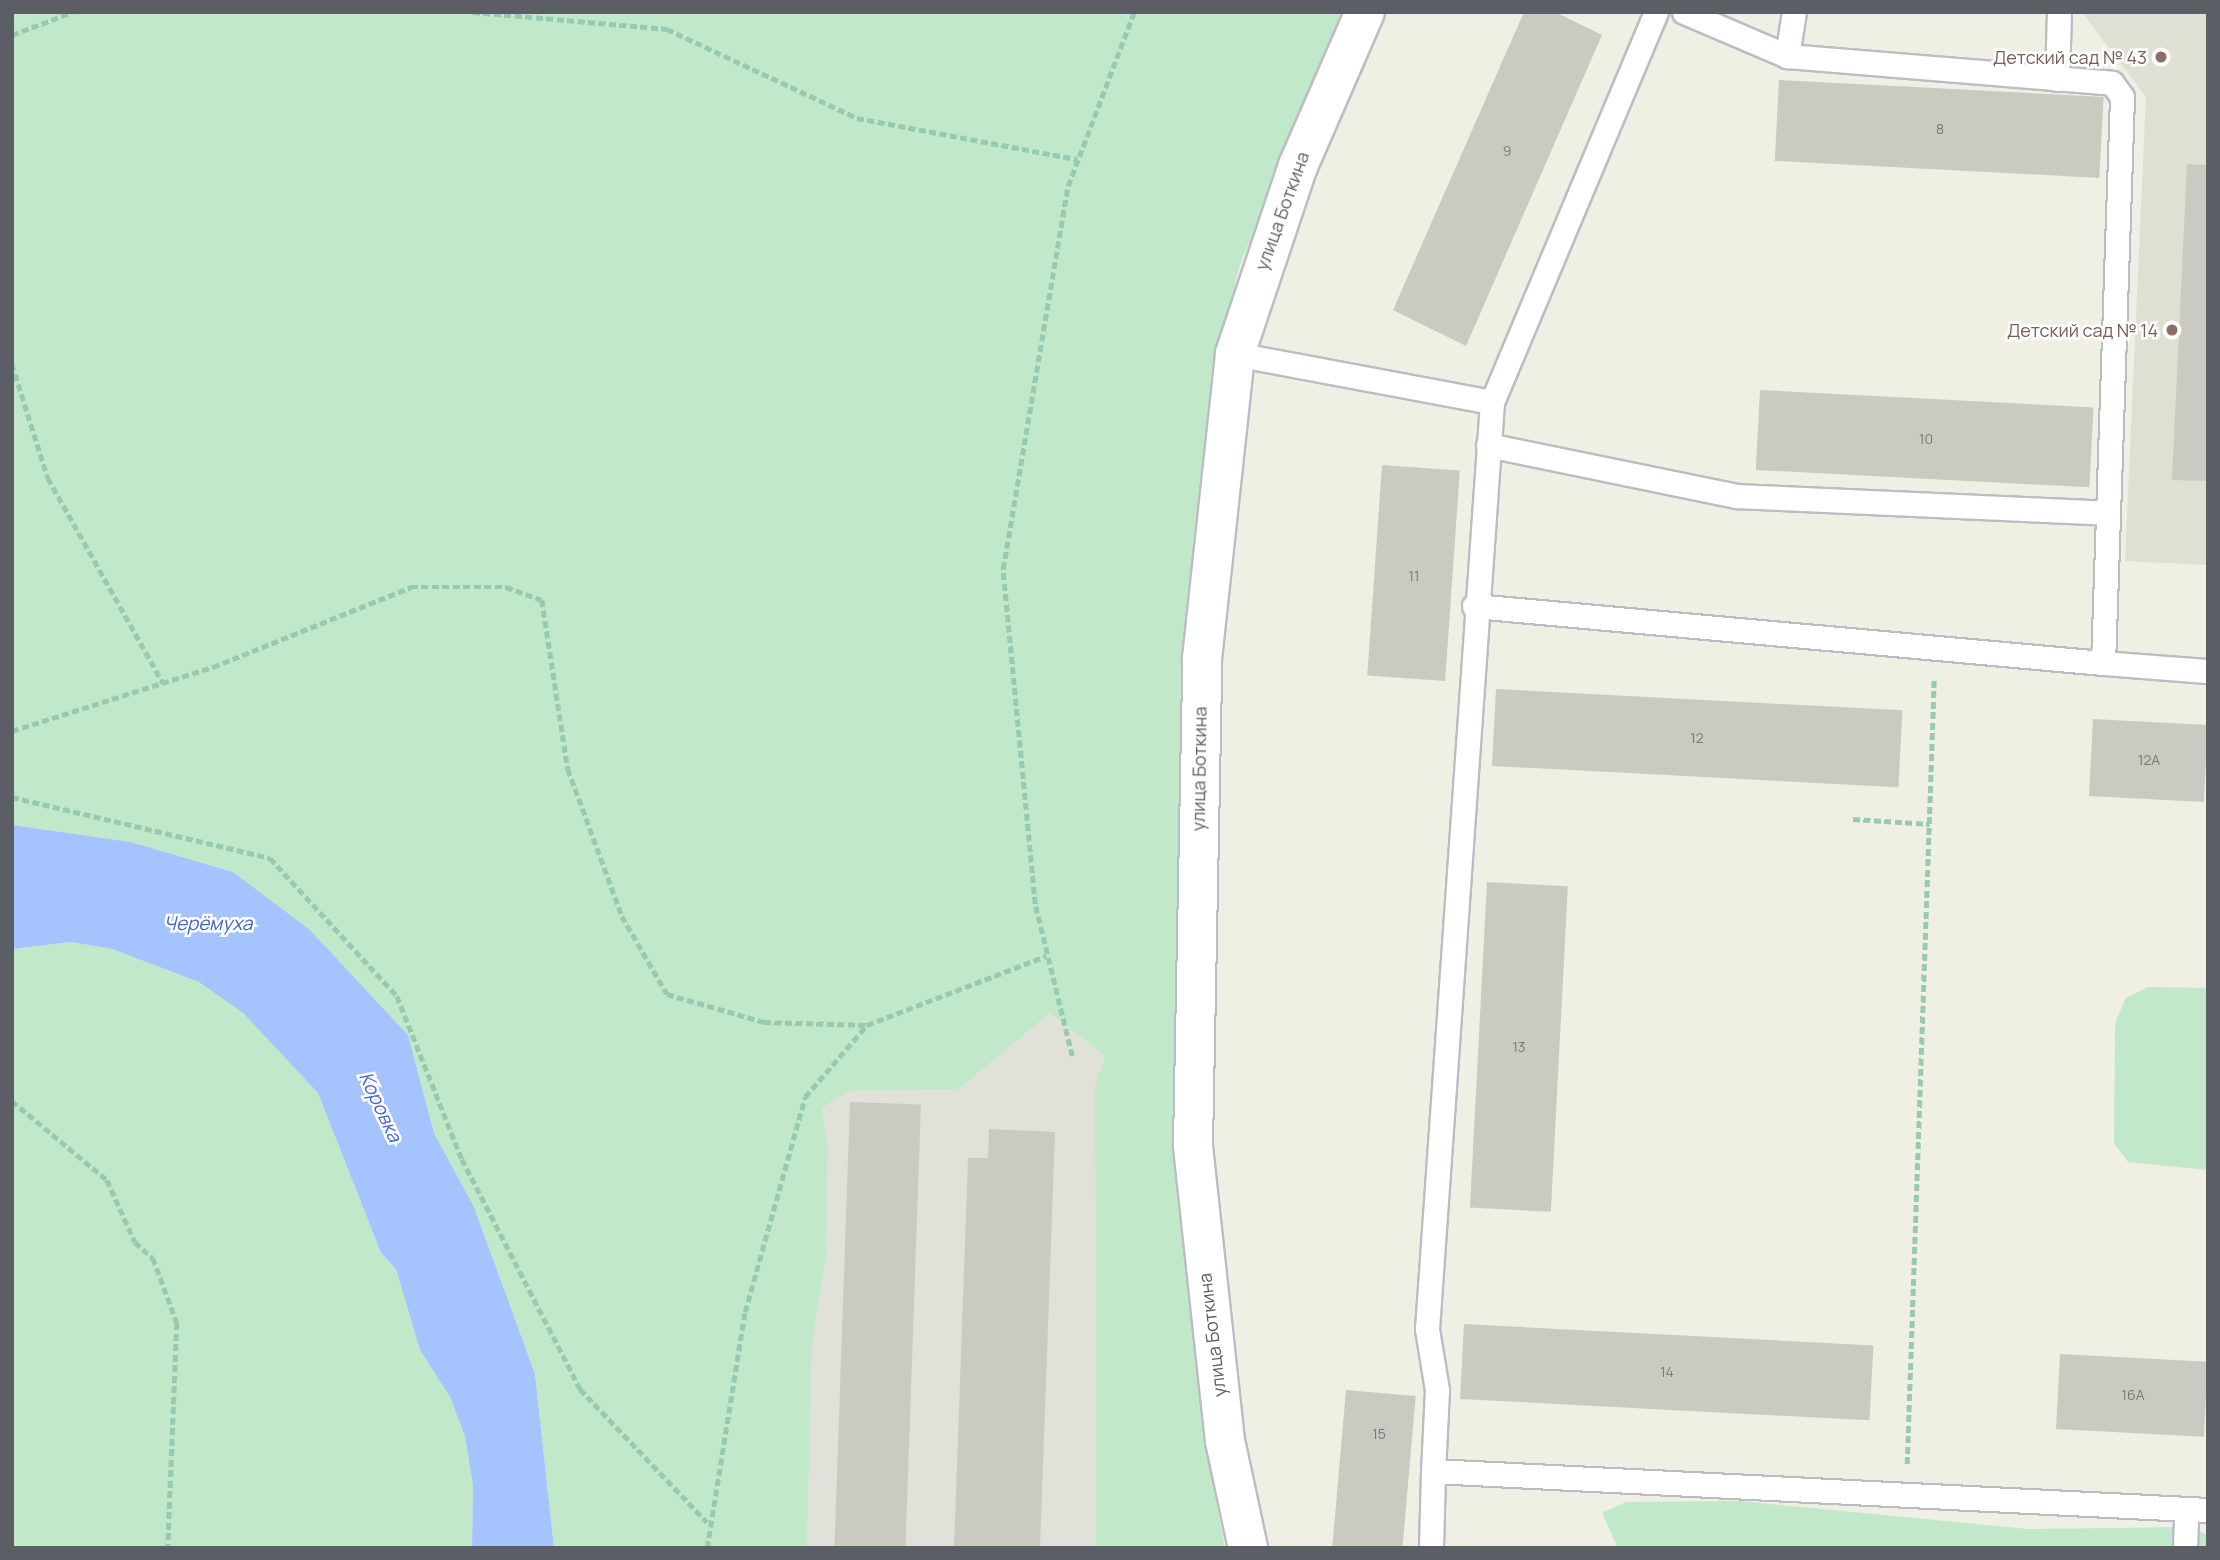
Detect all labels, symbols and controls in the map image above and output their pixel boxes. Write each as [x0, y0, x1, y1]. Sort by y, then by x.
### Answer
place label: Детский сад № 43 [1993, 46, 2147, 68]
marker: Детский сад № 43 [2153, 49, 2169, 65]
house number: 8 [1936, 121, 1944, 137]
house number: 9 [1503, 143, 1511, 159]
street label: улица Боткина [1251, 149, 1313, 273]
place label: Детский сад № 14 [2007, 319, 2158, 341]
marker: Детский сад № 14 [2164, 322, 2180, 338]
house number: 10 [1919, 431, 1933, 447]
house number: 11 [1409, 568, 1419, 584]
street label: улица Боткина [1187, 706, 1211, 832]
house number: 12 [1690, 730, 1704, 746]
house number: 12А [2138, 752, 2160, 768]
water label: Черёмуха [164, 913, 252, 935]
house number: 13 [1512, 1039, 1526, 1055]
water label: Коровка [354, 1068, 406, 1146]
street label: улица Боткина [1194, 1272, 1230, 1398]
house number: 14 [1660, 1364, 1674, 1380]
house number: 16А [2121, 1387, 2145, 1403]
house number: 15 [1372, 1426, 1386, 1442]

